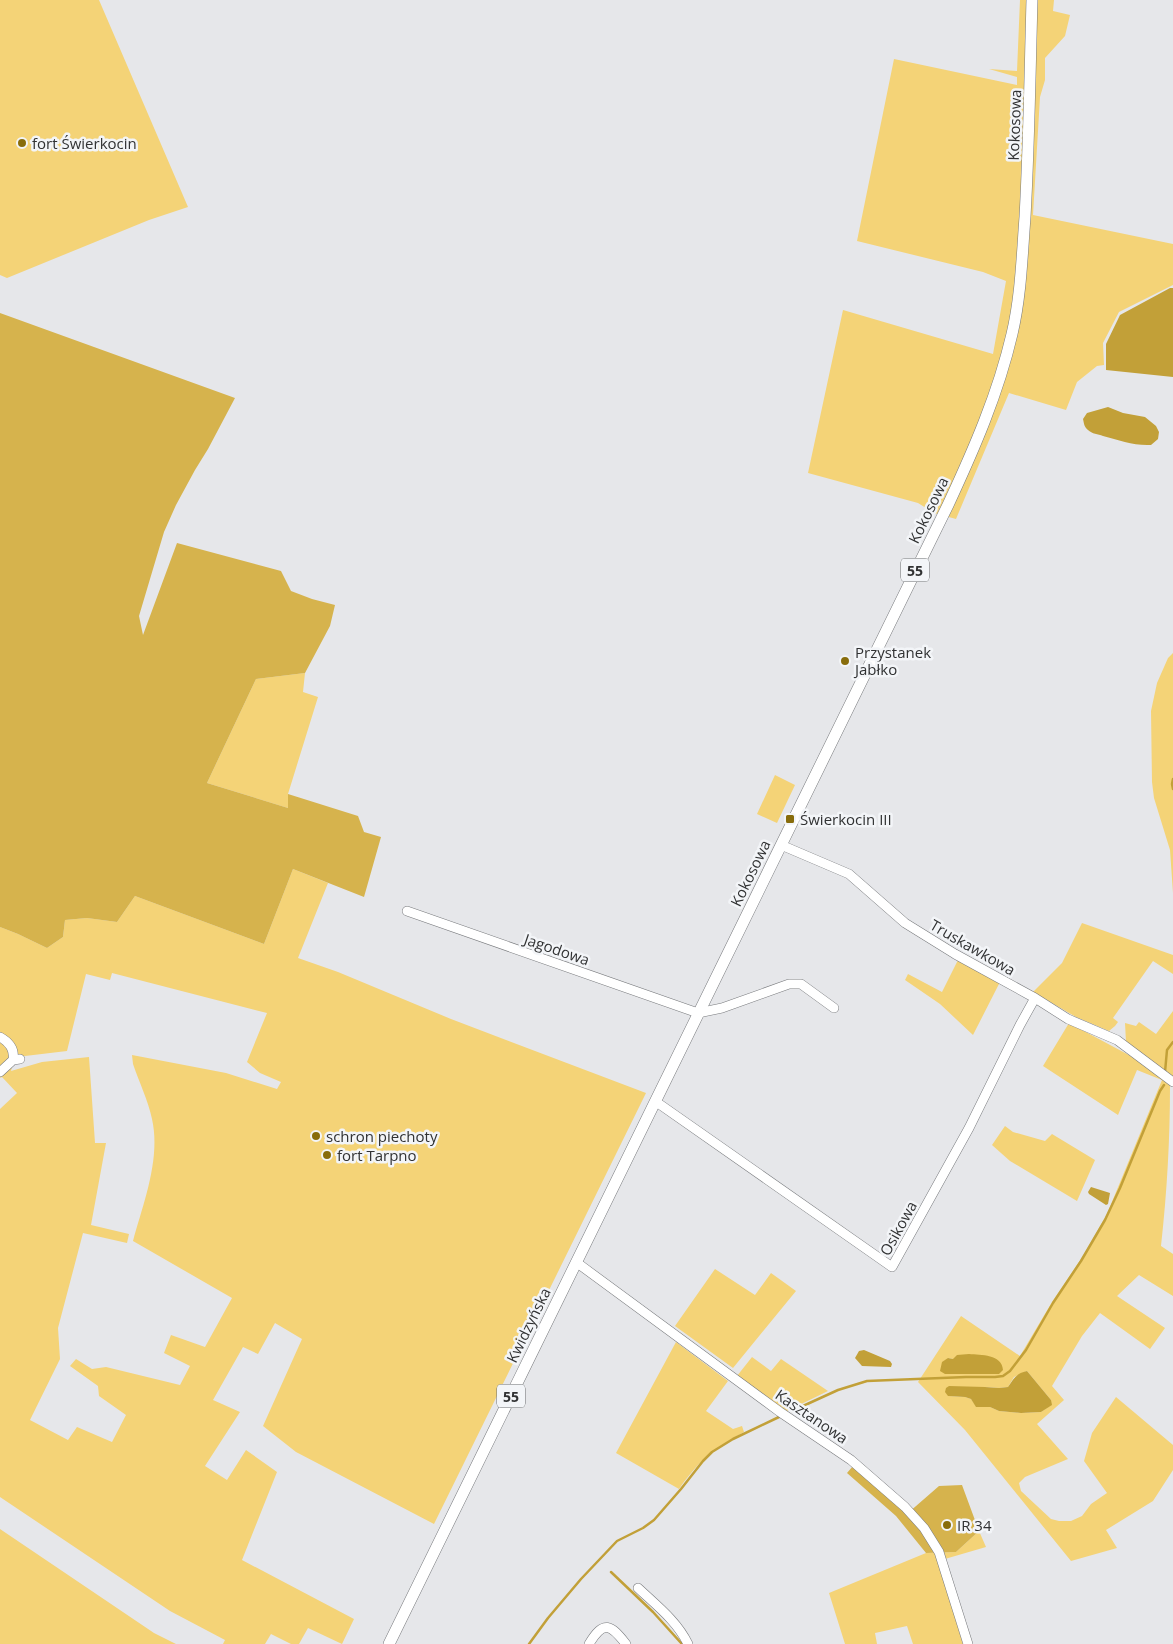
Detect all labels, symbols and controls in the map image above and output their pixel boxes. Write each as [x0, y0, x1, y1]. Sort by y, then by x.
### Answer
street label: Kokosowa [1003, 89, 1025, 161]
place label: fort Świerkocin [32, 133, 137, 153]
marker: fort Świerkocin [16, 137, 28, 149]
street label: Kokosowa [903, 474, 953, 546]
road number: 55 [901, 558, 929, 582]
place label: Przystanek Jabłko [853, 642, 931, 679]
marker: Przystanek Jabłko [839, 655, 851, 667]
place label: Świerkocin III [800, 809, 892, 829]
marker: Świerkocin III [784, 813, 796, 825]
street label: Kokosowa [725, 837, 775, 909]
street label: Truskawkowa [927, 914, 1019, 980]
street label: Jagodowa [520, 928, 592, 969]
place label: schron piechoty [326, 1126, 438, 1146]
marker: schron piechoty [310, 1130, 322, 1142]
place label: fort Tarpno [337, 1145, 417, 1165]
marker: fort Tarpno [321, 1149, 333, 1161]
street label: Osikowa [875, 1197, 921, 1259]
street label: Kwidzyńska [501, 1284, 555, 1366]
road number: 55 [497, 1384, 525, 1408]
street label: Kasztanowa [772, 1384, 852, 1448]
place label: IR 34 [957, 1515, 992, 1535]
marker: IR 34 [941, 1519, 953, 1531]

